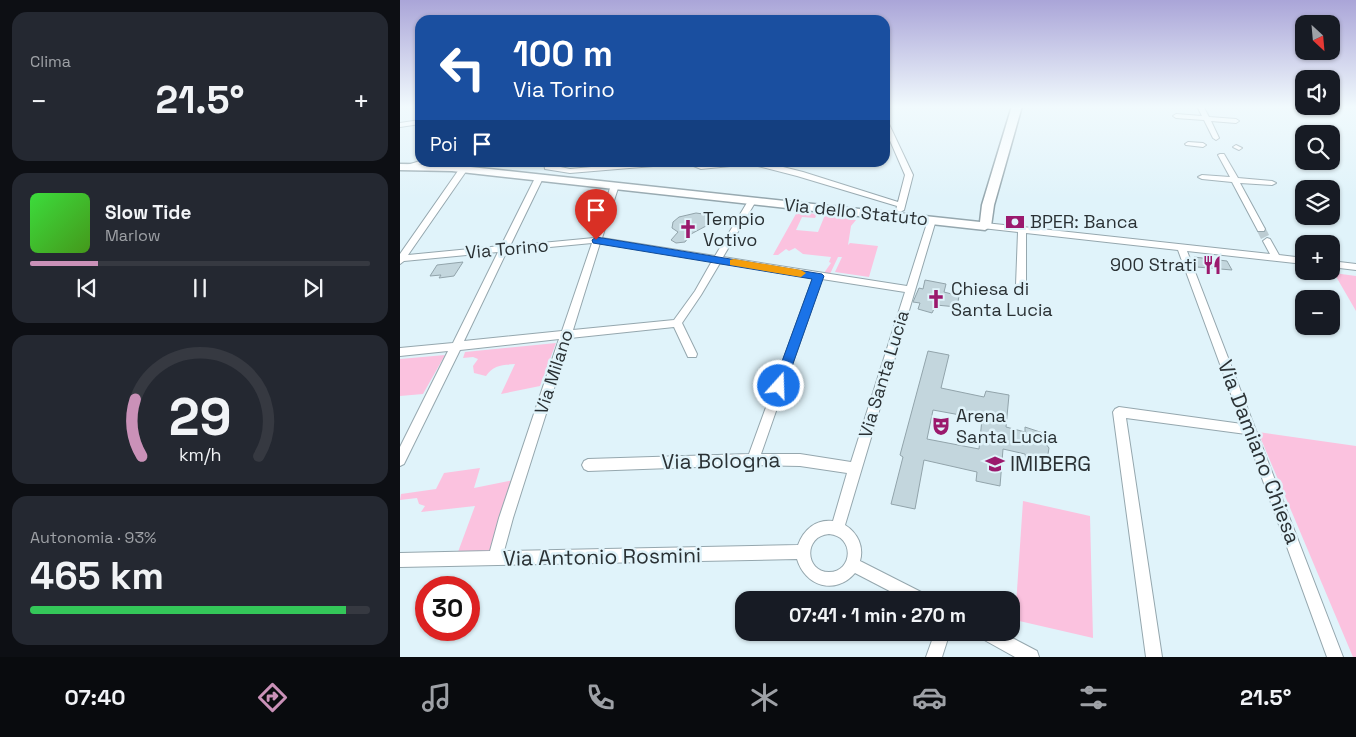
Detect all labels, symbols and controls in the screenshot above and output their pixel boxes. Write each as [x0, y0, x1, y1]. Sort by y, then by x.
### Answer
north arrow [1295, 15, 1340, 60]
map controls [1295, 15, 1340, 335]
text: 100 m [513, 32, 613, 76]
icon: left [430, 35, 495, 100]
text: Clima [30, 51, 71, 72]
button: sound [1295, 70, 1340, 115]
text: Via Torino [513, 75, 615, 103]
text: 21.5° [156, 76, 244, 124]
text: − [30, 83, 47, 119]
text: + [353, 83, 370, 119]
button: search [1295, 125, 1340, 170]
icon: arrive [468, 130, 496, 158]
text: Poi [430, 132, 458, 157]
button: layers [1295, 180, 1340, 225]
pin [575, 189, 617, 240]
street label: Via dello Statuto [783, 193, 929, 231]
icon: arrive [582, 196, 610, 224]
text: Slow Tide [105, 200, 191, 225]
place label: Tempio Votivo [703, 207, 765, 251]
place label: BPER: Banca [1030, 210, 1138, 233]
bank icon: BPER: Banca [1004, 211, 1026, 233]
church icon: Tempio Votivo [677, 218, 699, 240]
text: Marlow [105, 225, 161, 246]
street label: Via Torino [464, 233, 549, 264]
button: + [1295, 235, 1340, 280]
place label: 900 Strati [1110, 253, 1197, 276]
restaurant icon: 900 Strati [1201, 254, 1223, 276]
icon: previous [73, 274, 101, 302]
icon: pause [186, 274, 214, 302]
icon: next [299, 274, 327, 302]
place label: Chiesa di Santa Lucia [951, 277, 1053, 321]
church icon: Chiesa di Santa Lucia [925, 288, 947, 310]
button: − [1295, 290, 1340, 335]
street label: Via Santa Lucia [853, 307, 914, 440]
street label: Via Milano [529, 327, 578, 417]
street label: Via Damiano Chiesa [1212, 356, 1307, 548]
position arrow [752, 359, 804, 411]
text: 29 [169, 384, 231, 450]
place label: Arena Santa Lucia [956, 404, 1058, 448]
theatre icon: Arena Santa Lucia [930, 415, 952, 437]
text: km/h [179, 443, 221, 466]
street label: Via Bologna [661, 446, 781, 475]
place label: IMIBERG [1010, 450, 1091, 477]
school or university icon: IMIBERG [984, 453, 1006, 475]
text: Autonomia · 93% [30, 527, 156, 548]
street label: Via Antonio Rosmini [503, 541, 701, 572]
text: 465 km [30, 552, 164, 600]
speed limit sign: 30 [415, 576, 480, 641]
text: 07:41 · 1 min · 270 m [789, 603, 966, 628]
icon: directions [255, 680, 290, 715]
icon: music [419, 680, 454, 715]
icon: phone [583, 680, 618, 715]
icon: climate [747, 680, 782, 715]
icon: car [912, 680, 947, 715]
icon: filters [1076, 680, 1111, 715]
text: 07:40 [65, 683, 125, 711]
text: 21.5° [1240, 683, 1291, 711]

